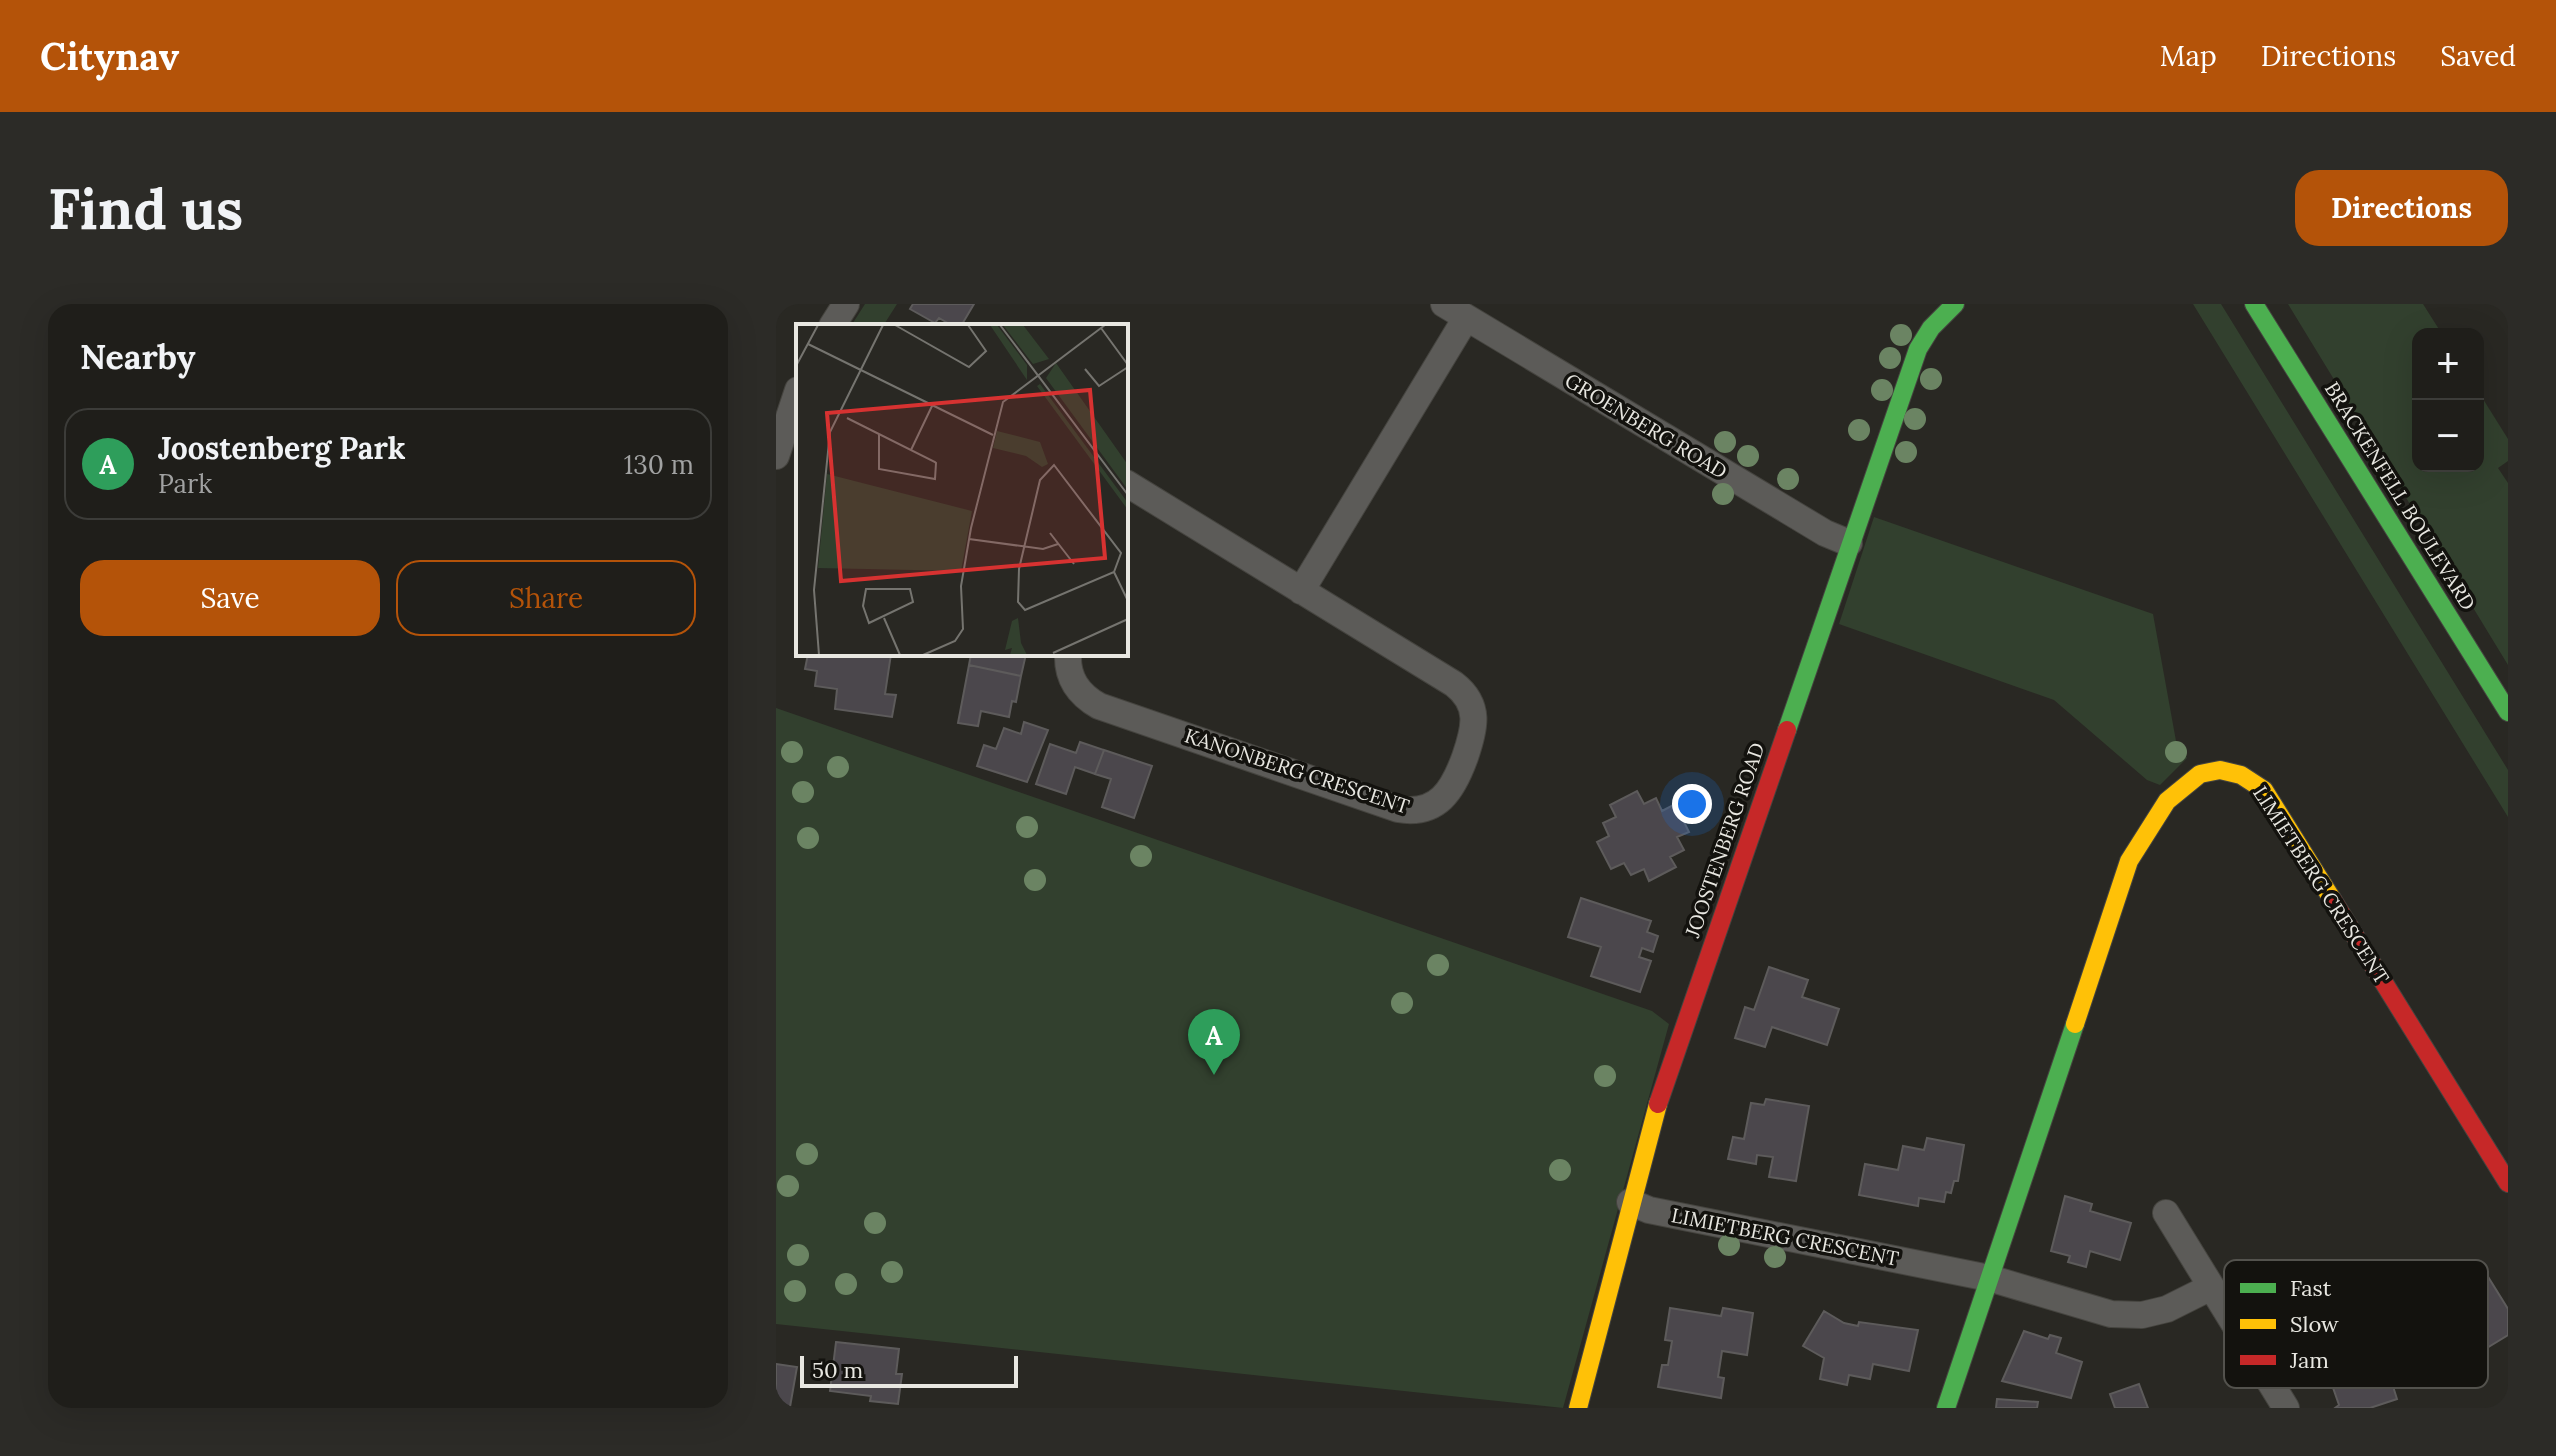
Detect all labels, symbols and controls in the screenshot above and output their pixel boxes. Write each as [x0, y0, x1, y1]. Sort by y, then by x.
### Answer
text: Citynav [40, 32, 179, 80]
text: Map [2160, 38, 2217, 74]
text: Directions [2261, 38, 2396, 74]
text: Saved [2440, 38, 2516, 74]
button: Directions [2295, 170, 2508, 246]
text: Find us [48, 173, 243, 244]
inset map [796, 324, 1128, 656]
map controls [2412, 328, 2484, 472]
button: + [2412, 328, 2484, 400]
text: Nearby [80, 335, 196, 378]
street label: GROENBERG ROAD [1561, 367, 1732, 484]
street label: BRACKENFELL BOULEVARD [2320, 377, 2481, 615]
button: − [2412, 400, 2484, 472]
text: Joostenberg Park [158, 429, 406, 467]
text: A [99, 448, 117, 481]
text: 130 m [624, 448, 694, 481]
text: Park [158, 467, 212, 500]
button: Save [80, 560, 380, 636]
button: Share [396, 560, 696, 636]
street label: KANONBERG CRESCENT [1182, 722, 1413, 819]
street label: JOOSTENBERG ROAD [1679, 739, 1770, 941]
street label: LIMIETBERG CRESCENT [2248, 781, 2395, 989]
your location [1672, 784, 1712, 824]
pin: A [1188, 1009, 1240, 1075]
street label: LIMIETBERG CRESCENT [1669, 1202, 1901, 1271]
legend [2224, 1260, 2488, 1388]
text: Fast [2290, 1274, 2332, 1302]
text: Slow [2290, 1310, 2339, 1338]
text: Jam [2289, 1346, 2329, 1374]
scale bar [800, 1352, 1018, 1388]
text: 50 m [812, 1356, 863, 1384]

